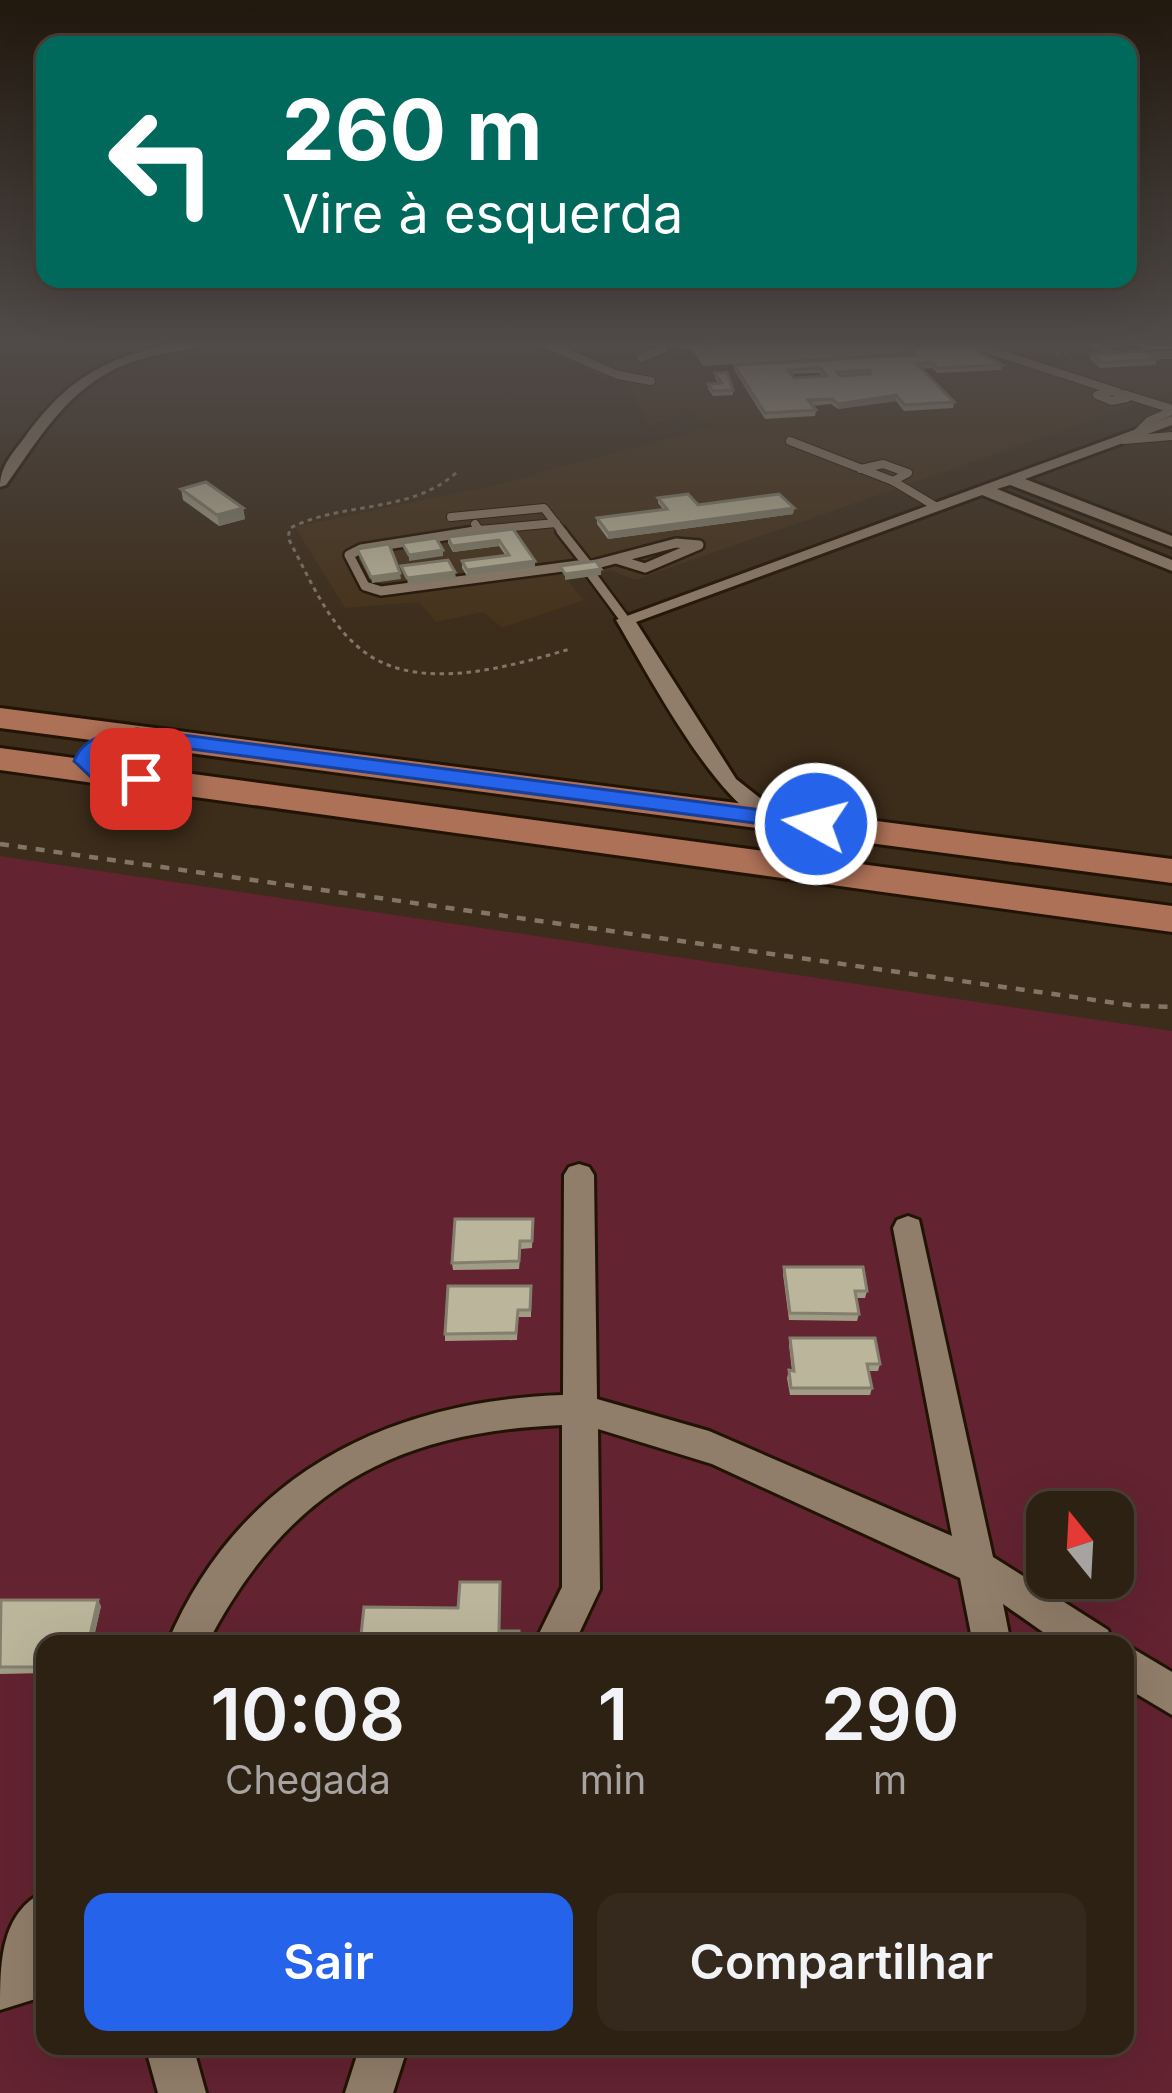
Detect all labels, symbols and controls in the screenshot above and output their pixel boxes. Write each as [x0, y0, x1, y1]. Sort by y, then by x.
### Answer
text: 260 m [282, 79, 543, 180]
icon: left [84, 84, 240, 240]
text: Vire à esquerda [282, 181, 683, 246]
pin [90, 728, 192, 830]
icon: arrive [108, 746, 174, 812]
position arrow [753, 761, 879, 887]
north arrow [1026, 1491, 1134, 1599]
map controls [1026, 1491, 1134, 1599]
text: 10:08 [211, 1670, 405, 1757]
text: 1 [598, 1670, 628, 1757]
text: 290 [821, 1670, 959, 1757]
text: Chegada [225, 1756, 391, 1803]
text: min [580, 1756, 646, 1803]
text: m [873, 1756, 907, 1803]
button: Sair [84, 1893, 573, 2031]
button: Compartilhar [597, 1893, 1086, 2031]

